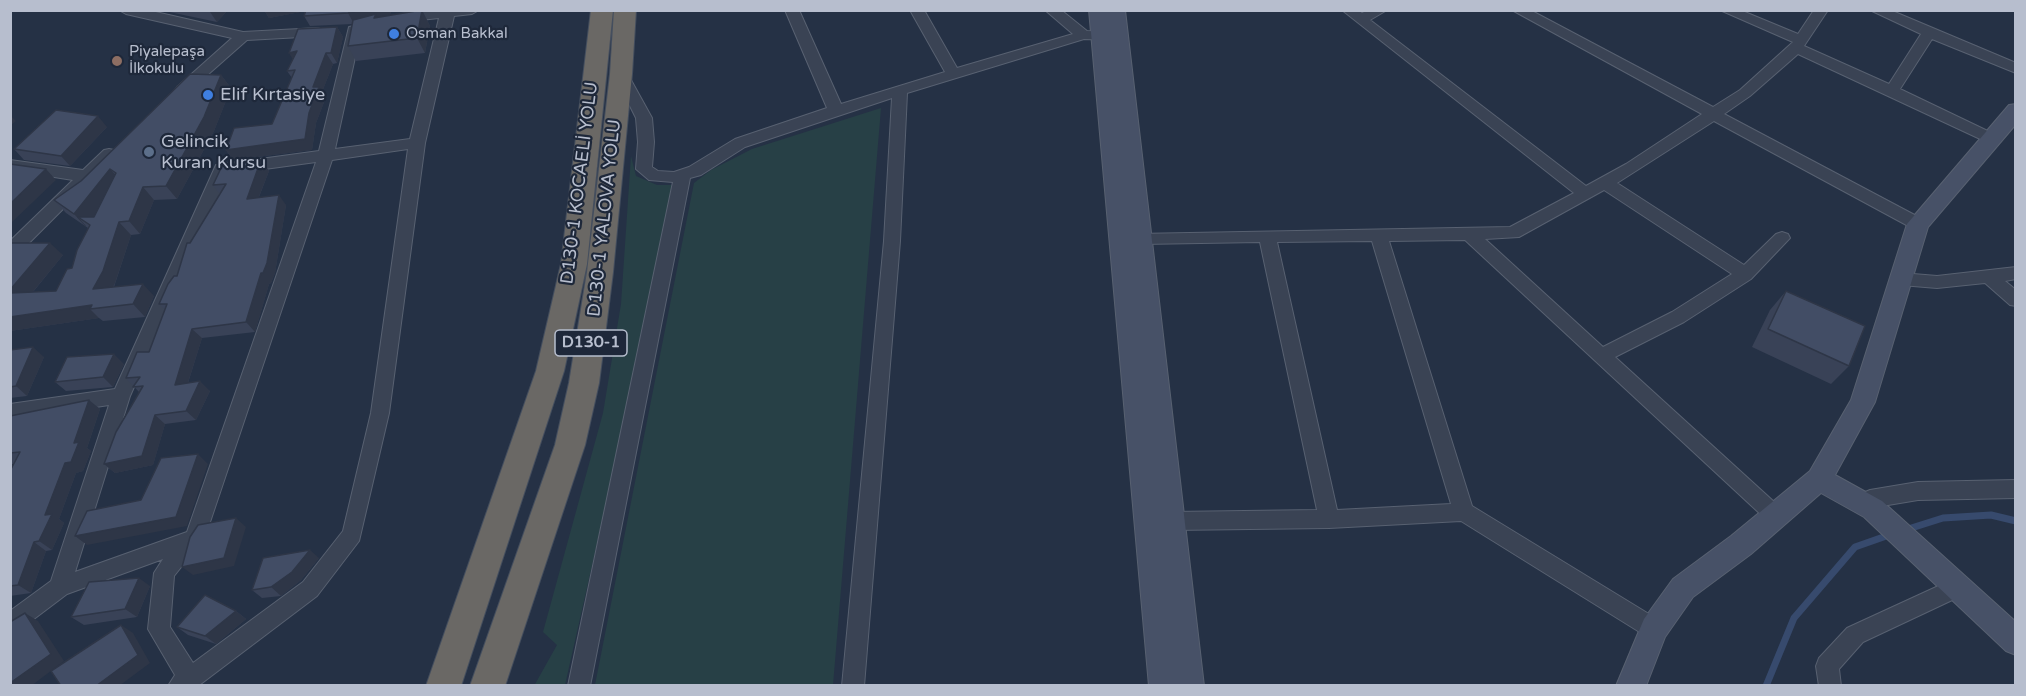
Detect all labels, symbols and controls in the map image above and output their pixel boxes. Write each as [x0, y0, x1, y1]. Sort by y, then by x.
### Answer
place label: Osman Bakkal [406, 25, 508, 43]
marker: Osman Bakkal [387, 27, 401, 41]
place label: Piyalepaşa İlkokulu [129, 43, 205, 78]
marker: Piyalepaşa İlkokulu [110, 54, 124, 68]
street label: D130-1 KOCAELİ YOLU [557, 81, 603, 285]
place label: Elif Kırtasiye [220, 84, 325, 106]
marker: Elif Kırtasiye [201, 88, 215, 102]
street label: D130-1 YALOVA YOLU [584, 118, 626, 318]
place label: Gelincik Kuran Kursu [161, 131, 266, 174]
marker: Gelincik Kuran Kursu [142, 145, 156, 159]
road number: D130-1 [555, 330, 627, 356]

